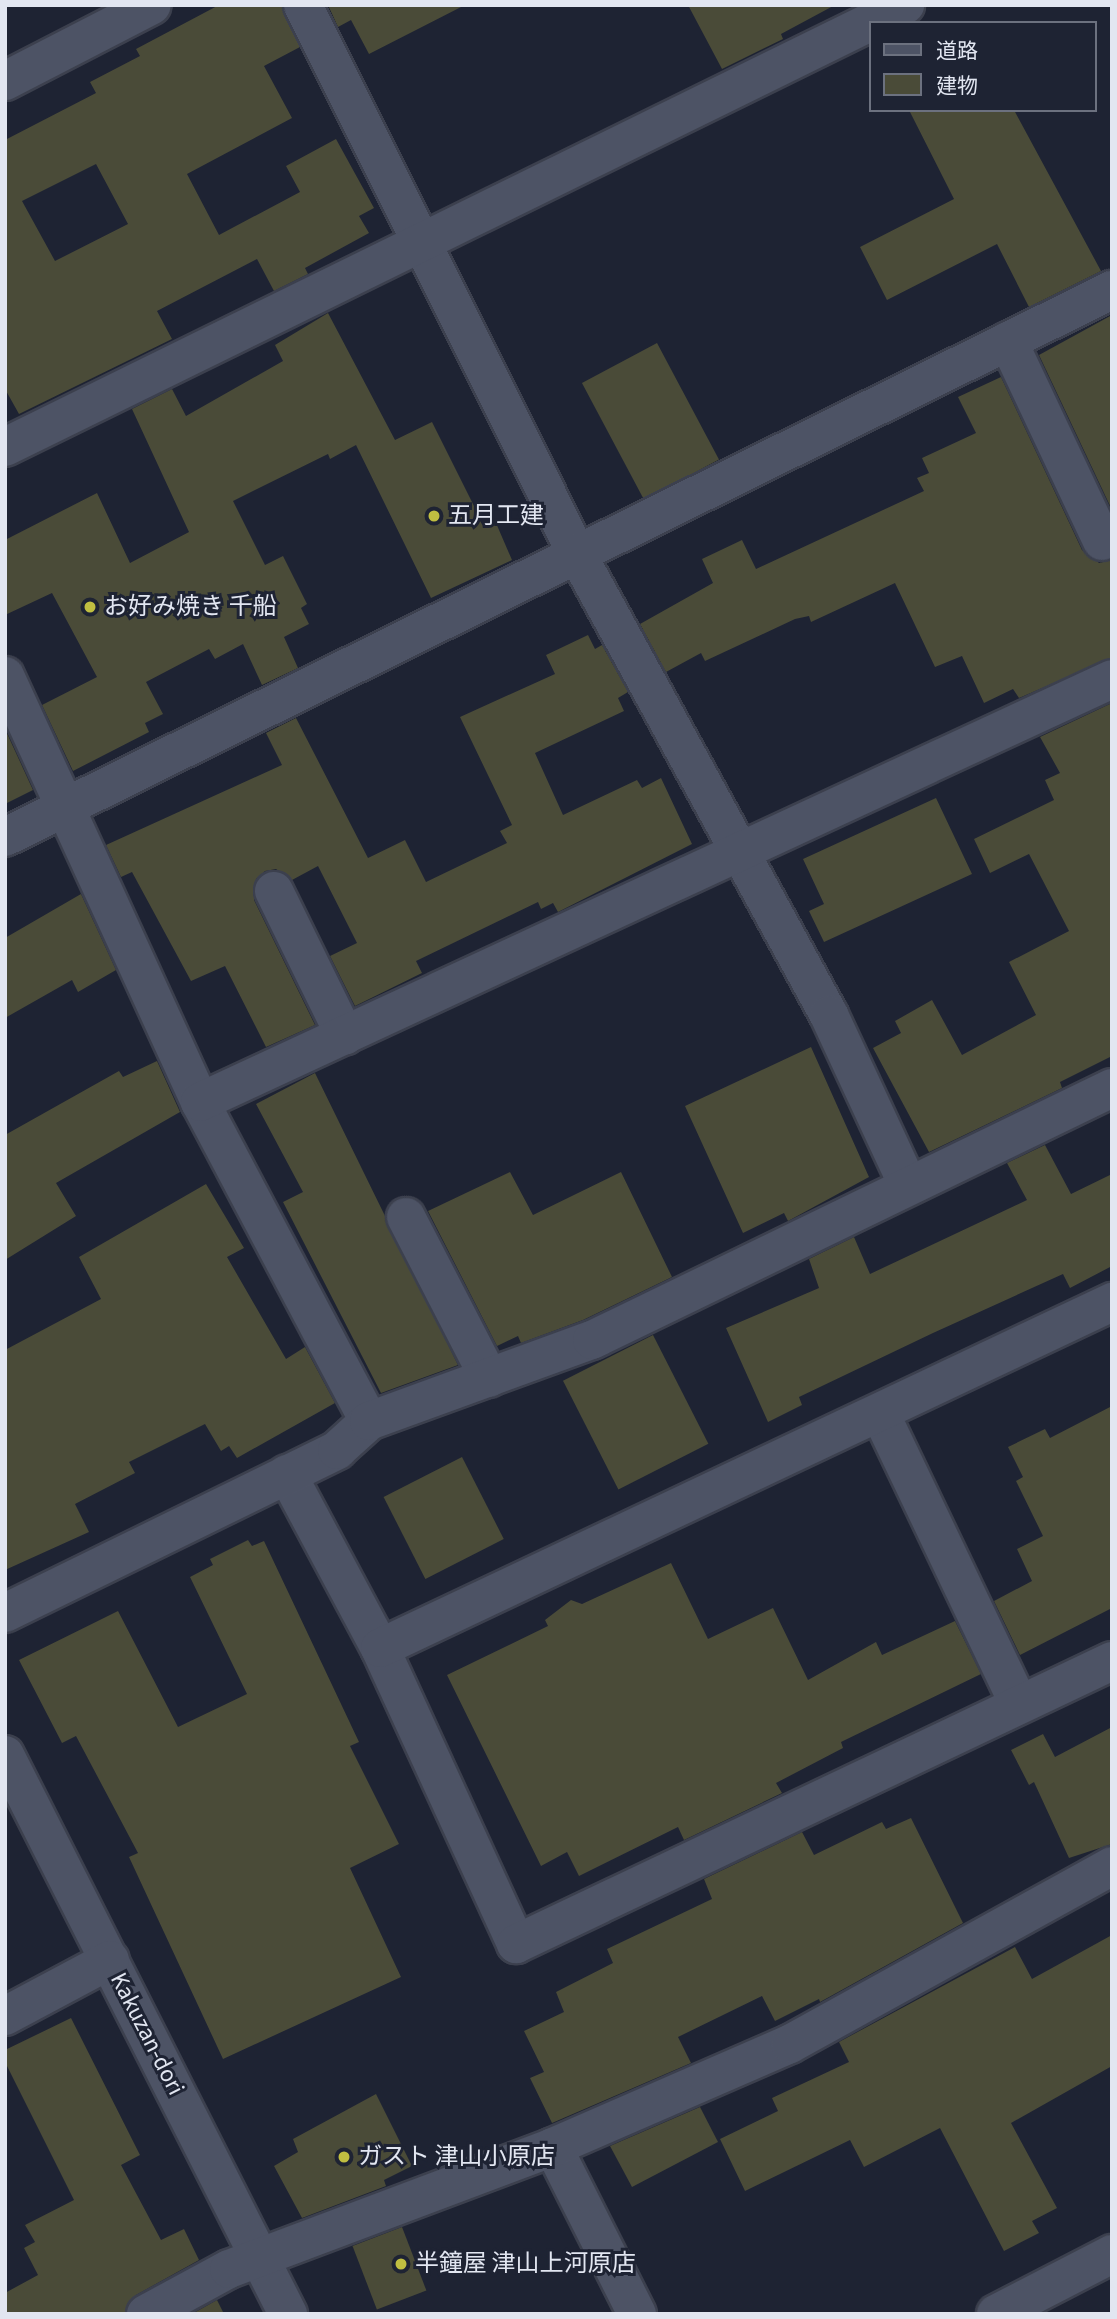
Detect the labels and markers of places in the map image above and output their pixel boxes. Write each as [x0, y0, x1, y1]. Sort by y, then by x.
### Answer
place label: 五月工建 [448, 502, 544, 530]
marker: 五月工建 [426, 508, 442, 524]
place label: お好み焼き 千船 [104, 593, 277, 621]
marker: お好み焼き 千船 [82, 599, 98, 615]
place label: ガスト 津山小原店 [358, 2143, 555, 2171]
marker: ガスト 津山小原店 [336, 2149, 352, 2165]
place label: 半鐘屋 津山上河原店 [415, 2250, 636, 2278]
marker: 半鐘屋 津山上河原店 [393, 2256, 409, 2272]

